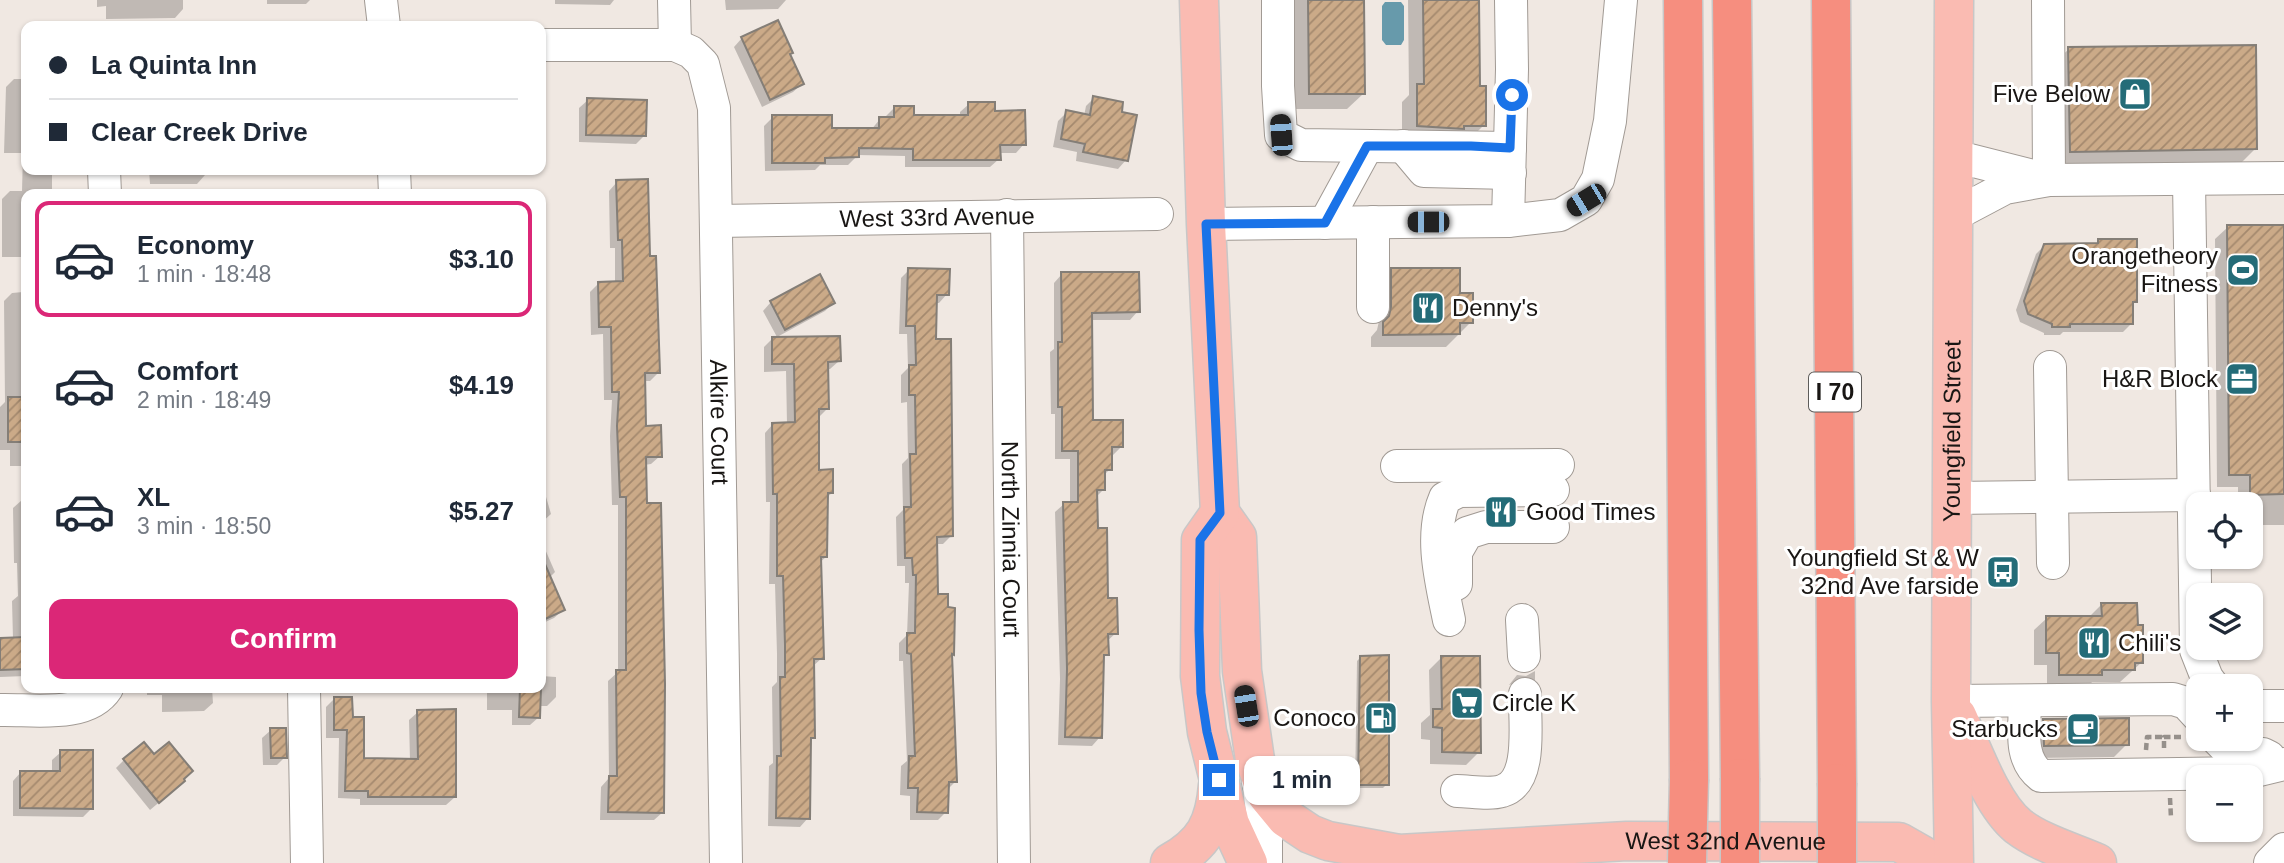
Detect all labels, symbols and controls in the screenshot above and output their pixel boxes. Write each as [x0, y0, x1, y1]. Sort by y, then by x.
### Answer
text: La Quinta Inn [91, 50, 257, 80]
shop icon: Five Below [2116, 75, 2154, 113]
route start [1496, 79, 1528, 111]
place label: Five Below [1993, 80, 2111, 107]
car [1270, 113, 1293, 157]
text: Clear Creek Drive [91, 117, 308, 147]
car [1563, 180, 1610, 220]
street label: West 33rd Avenue [839, 202, 1035, 232]
car [1408, 212, 1450, 233]
icon: car [53, 228, 116, 291]
text: Economy [137, 230, 254, 260]
place label: Orangetheory Fitness [2071, 242, 2218, 297]
text: $3.10 [449, 244, 514, 274]
sports icon: Orangetheory Fitness [2224, 251, 2262, 289]
text: 1 min · 18:48 [137, 261, 271, 287]
restaurant icon: Denny's [1409, 289, 1447, 327]
place label: Denny's [1452, 294, 1538, 321]
street label: Youngfield Street [1938, 340, 1966, 522]
icon: car [53, 354, 116, 417]
text: Comfort [137, 356, 238, 386]
street label: Alkire Court [705, 359, 734, 485]
office icon: H&R Block [2223, 360, 2261, 398]
place label: H&R Block [2102, 365, 2219, 392]
text: $4.19 [449, 370, 514, 400]
road number: I 70 [1809, 372, 1861, 412]
text: 2 min · 18:49 [137, 387, 271, 413]
street label: North Zinnia Court [996, 441, 1026, 638]
icon: car [53, 480, 116, 543]
text: XL [137, 482, 170, 512]
map controls [2186, 492, 2263, 842]
button: locate [2186, 492, 2263, 569]
restaurant icon: Good Times [1482, 493, 1520, 531]
text: $5.27 [449, 496, 514, 526]
place label: Good Times [1526, 498, 1655, 525]
text: 3 min · 18:50 [137, 513, 271, 539]
place label: Youngfield St & W 32nd Ave farside [1786, 544, 1979, 599]
bus stop icon: Youngfield St & W 32nd Ave farside [1984, 553, 2022, 591]
button: layers [2186, 583, 2263, 660]
button: Confirm [49, 599, 518, 679]
restaurant icon: Chili's [2075, 624, 2113, 662]
place label: Chili's [2118, 629, 2181, 656]
button: + [2186, 674, 2263, 751]
car [1233, 684, 1260, 728]
supermarket icon: Circle K [1448, 684, 1486, 722]
place label: Circle K [1492, 689, 1576, 716]
fuel station icon: Conoco [1362, 699, 1400, 737]
place label: Conoco [1273, 704, 1356, 731]
cafe icon: Starbucks [2064, 710, 2102, 748]
place label: Starbucks [1951, 715, 2058, 742]
callout: 1 min [1244, 756, 1359, 804]
route end [1203, 764, 1235, 796]
button: − [2186, 765, 2263, 842]
text: 1 min [1272, 767, 1332, 793]
street label: West 32nd Avenue [1625, 827, 1826, 855]

